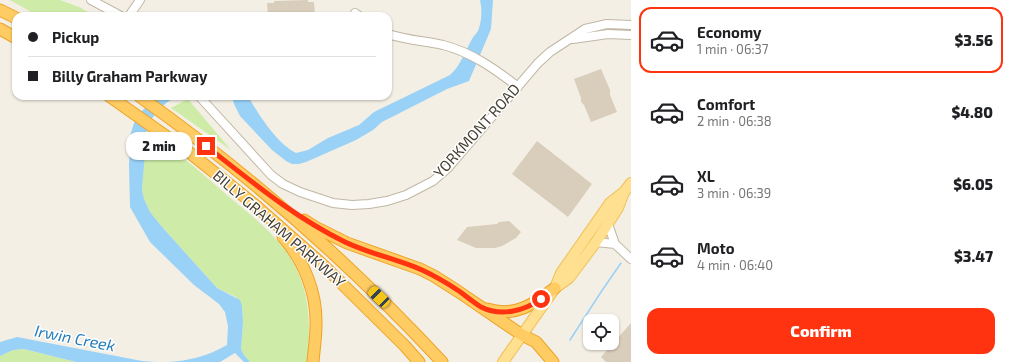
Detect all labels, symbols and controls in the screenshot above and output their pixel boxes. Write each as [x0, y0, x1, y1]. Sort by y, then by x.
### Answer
icon: car [649, 22, 685, 58]
text: Economy [697, 23, 762, 41]
text: Pickup [52, 28, 99, 46]
text: $3.56 [954, 31, 993, 49]
text: 1 min · 06:37 [697, 41, 768, 57]
text: Billy Graham Parkway [52, 67, 207, 85]
street label: YORKMONT ROAD [429, 80, 523, 181]
icon: car [649, 94, 685, 130]
text: Comfort [697, 95, 755, 113]
text: $4.80 [951, 103, 993, 121]
text: 2 min · 06:38 [697, 113, 772, 129]
callout: 2 min [126, 132, 192, 160]
route end [197, 137, 215, 155]
text: 2 min [142, 138, 176, 154]
street label: BILLY GRAHAM PARKWAY [210, 166, 350, 291]
icon: car [649, 166, 685, 202]
text: XL [697, 167, 715, 185]
text: $6.05 [953, 175, 993, 193]
text: 3 min · 06:39 [697, 185, 771, 201]
icon: car [649, 238, 685, 274]
text: Moto [697, 239, 735, 257]
text: $3.47 [954, 247, 993, 265]
text: 4 min · 06:40 [697, 257, 773, 273]
car [366, 284, 392, 310]
route start [532, 290, 550, 308]
button: Confirm [647, 308, 995, 354]
map controls [583, 314, 619, 350]
button: locate [583, 314, 619, 350]
water label: Irwin Creek [33, 320, 117, 355]

